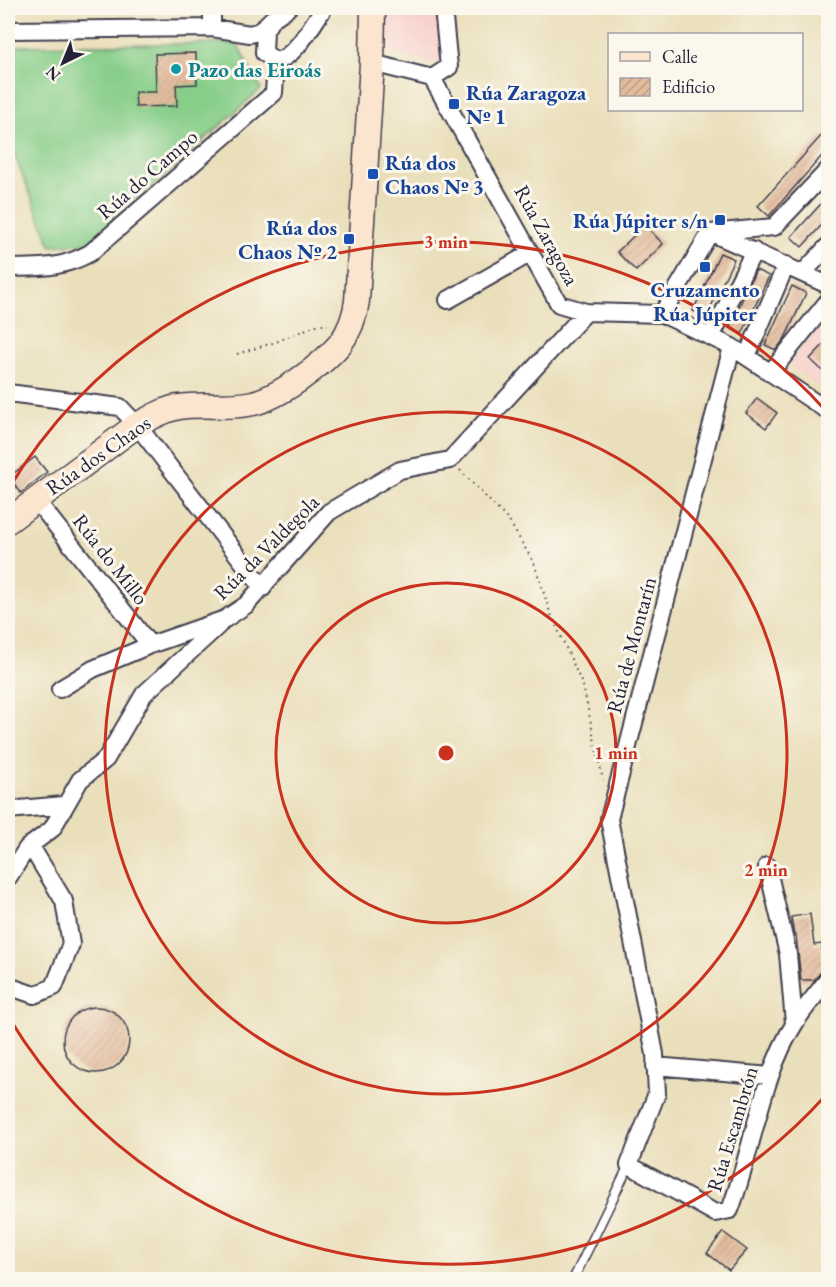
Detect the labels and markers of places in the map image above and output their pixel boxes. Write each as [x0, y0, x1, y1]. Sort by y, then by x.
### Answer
place label: Pazo das Eiroás [188, 56, 321, 83]
marker: Pazo das Eiroás [169, 62, 183, 76]
place label: Rúa Zaragoza Nº 1 [466, 79, 587, 130]
marker: Rúa Zaragoza Nº 1 [447, 97, 461, 111]
place label: Rúa dos Chaos Nº 3 [385, 149, 484, 200]
marker: Rúa dos Chaos Nº 3 [366, 167, 380, 181]
place label: Rúa Júpiter s/n [573, 207, 708, 234]
marker: Rúa Júpiter s/n [713, 213, 727, 227]
place label: Rúa dos Chaos Nº 2 [238, 214, 337, 265]
marker: Rúa dos Chaos Nº 2 [342, 232, 356, 246]
marker: Cruzamento Rúa Júpiter [698, 260, 712, 274]
place label: Cruzamento Rúa Júpiter [650, 276, 760, 327]
centre of rings [436, 743, 456, 763]

